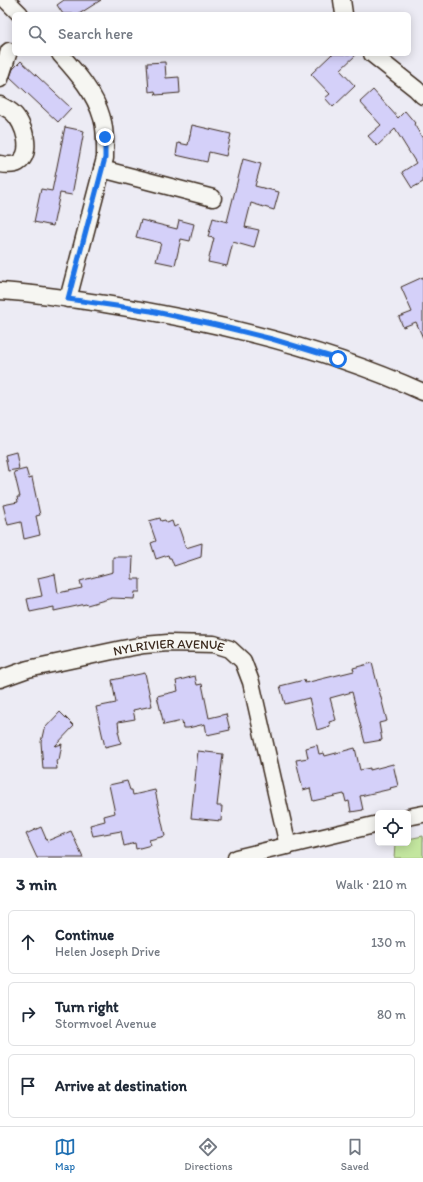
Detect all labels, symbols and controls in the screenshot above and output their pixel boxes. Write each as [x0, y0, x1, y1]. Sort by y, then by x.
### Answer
search box [12, 12, 411, 56]
icon: search [26, 23, 48, 45]
text: Search here [58, 25, 133, 43]
route end [96, 128, 114, 146]
route start [329, 350, 347, 368]
street label: NYLRIVIER AVENUE [112, 635, 227, 658]
map controls [375, 810, 411, 846]
button: locate [375, 810, 411, 846]
text: 3 min [16, 874, 57, 894]
text: Walk · 210 m [336, 877, 407, 892]
text: Continue [55, 926, 114, 944]
icon: ahead [17, 931, 39, 953]
text: 130 m [371, 935, 406, 950]
text: Helen Joseph Drive [55, 944, 160, 959]
text: Turn right [55, 998, 119, 1016]
icon: right [17, 1003, 39, 1025]
text: 80 m [377, 1007, 406, 1022]
text: Stormvoel Avenue [55, 1016, 156, 1031]
icon: arrive [17, 1075, 39, 1097]
text: Arrive at destination [55, 1077, 187, 1095]
tab: Map [54, 1136, 76, 1173]
tab: Directions [184, 1136, 233, 1173]
tab: Saved [341, 1136, 369, 1173]

